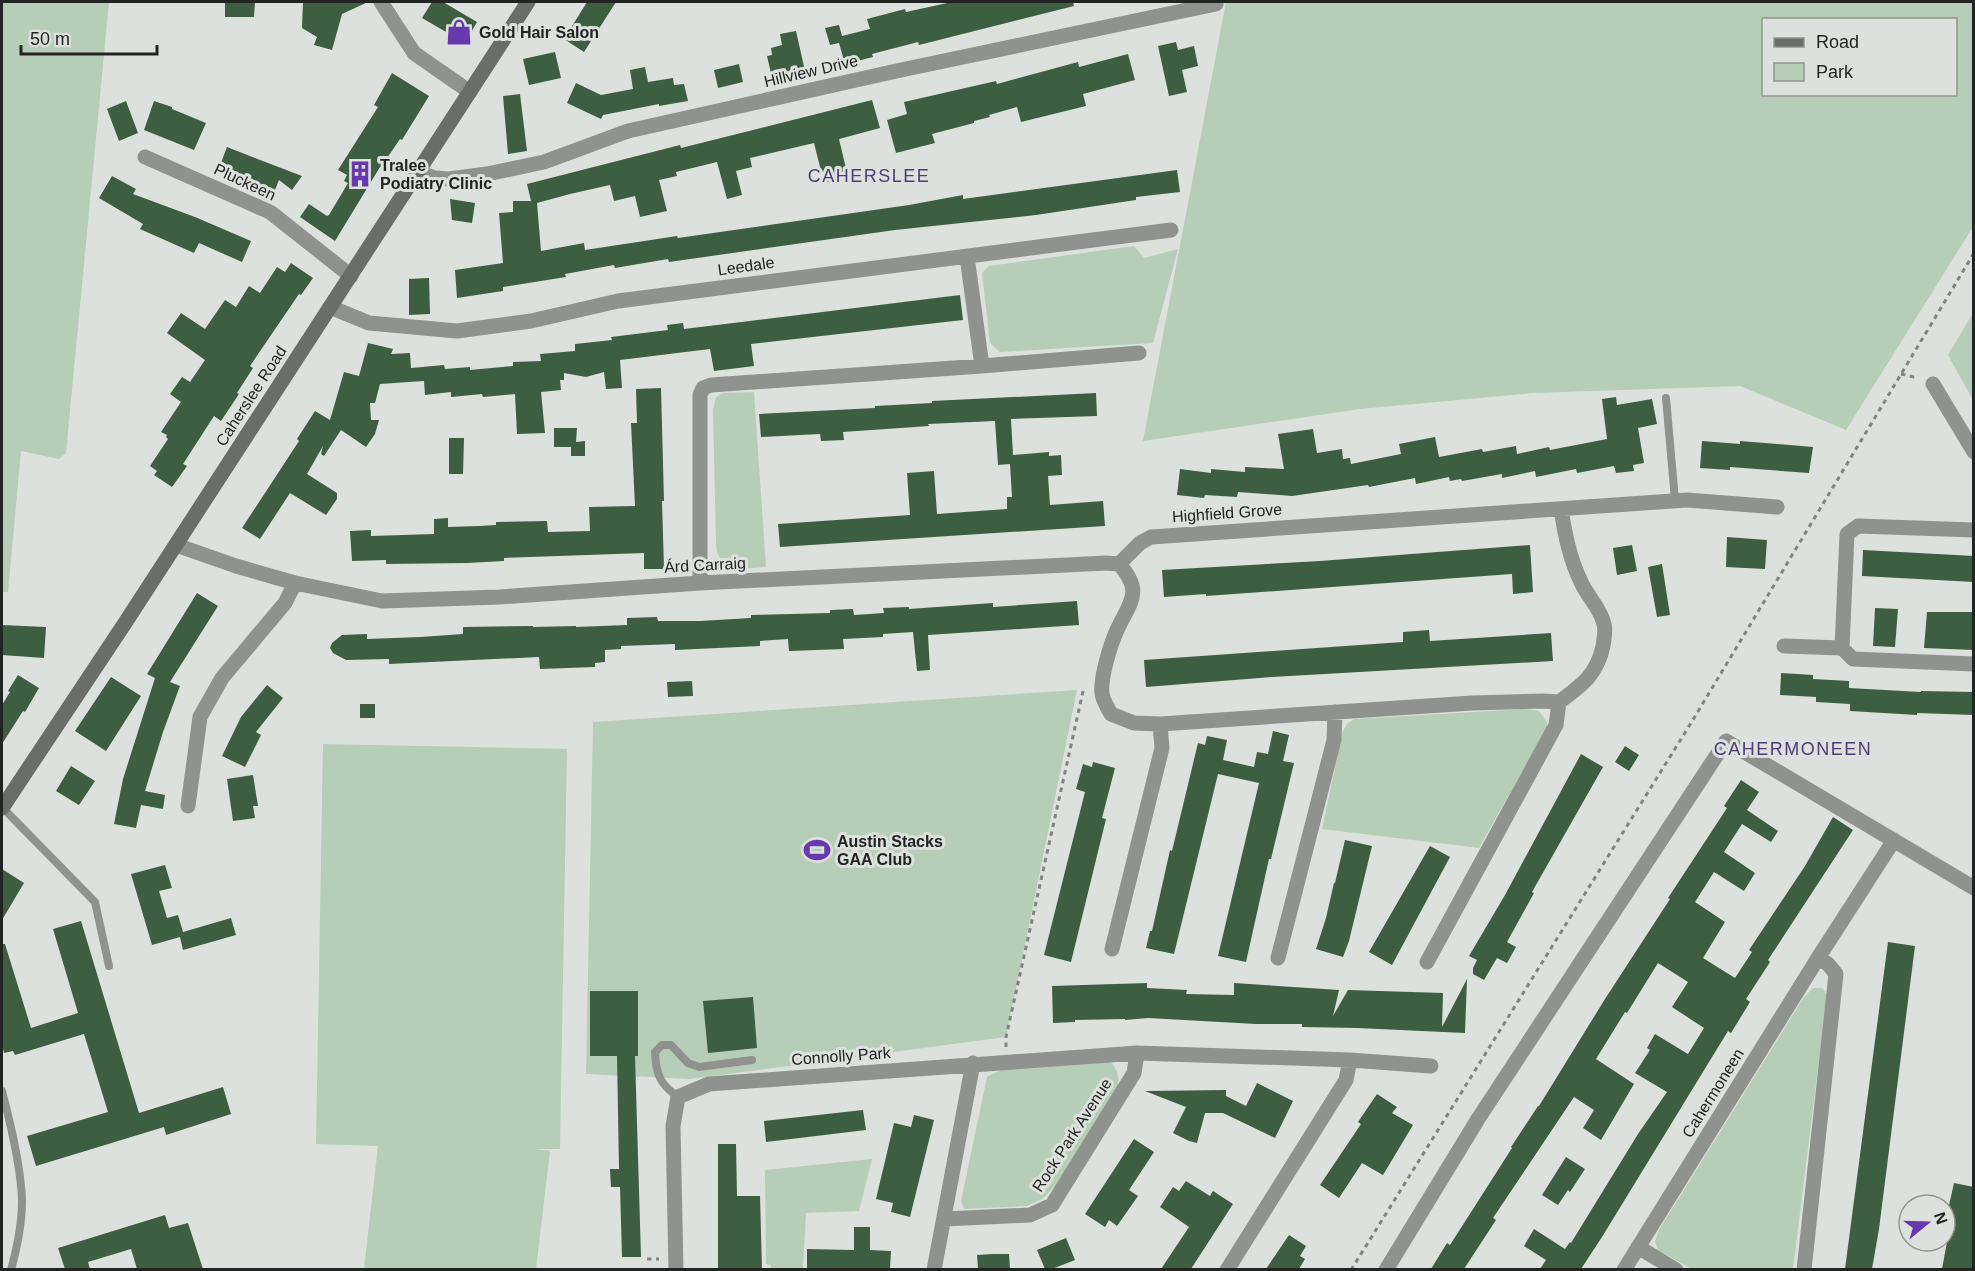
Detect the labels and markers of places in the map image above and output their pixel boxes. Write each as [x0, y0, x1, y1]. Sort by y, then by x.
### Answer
shop icon: Gold Hair Salon [444, 17, 474, 47]
place label: Gold Hair Salon [479, 24, 599, 41]
place label: Tralee Podiatry Clinic [380, 157, 492, 192]
building icon: Tralee Podiatry Clinic [345, 159, 375, 189]
place label: Austin Stacks GAA Club [837, 833, 943, 868]
sports icon: Austin Stacks GAA Club [802, 835, 832, 865]

